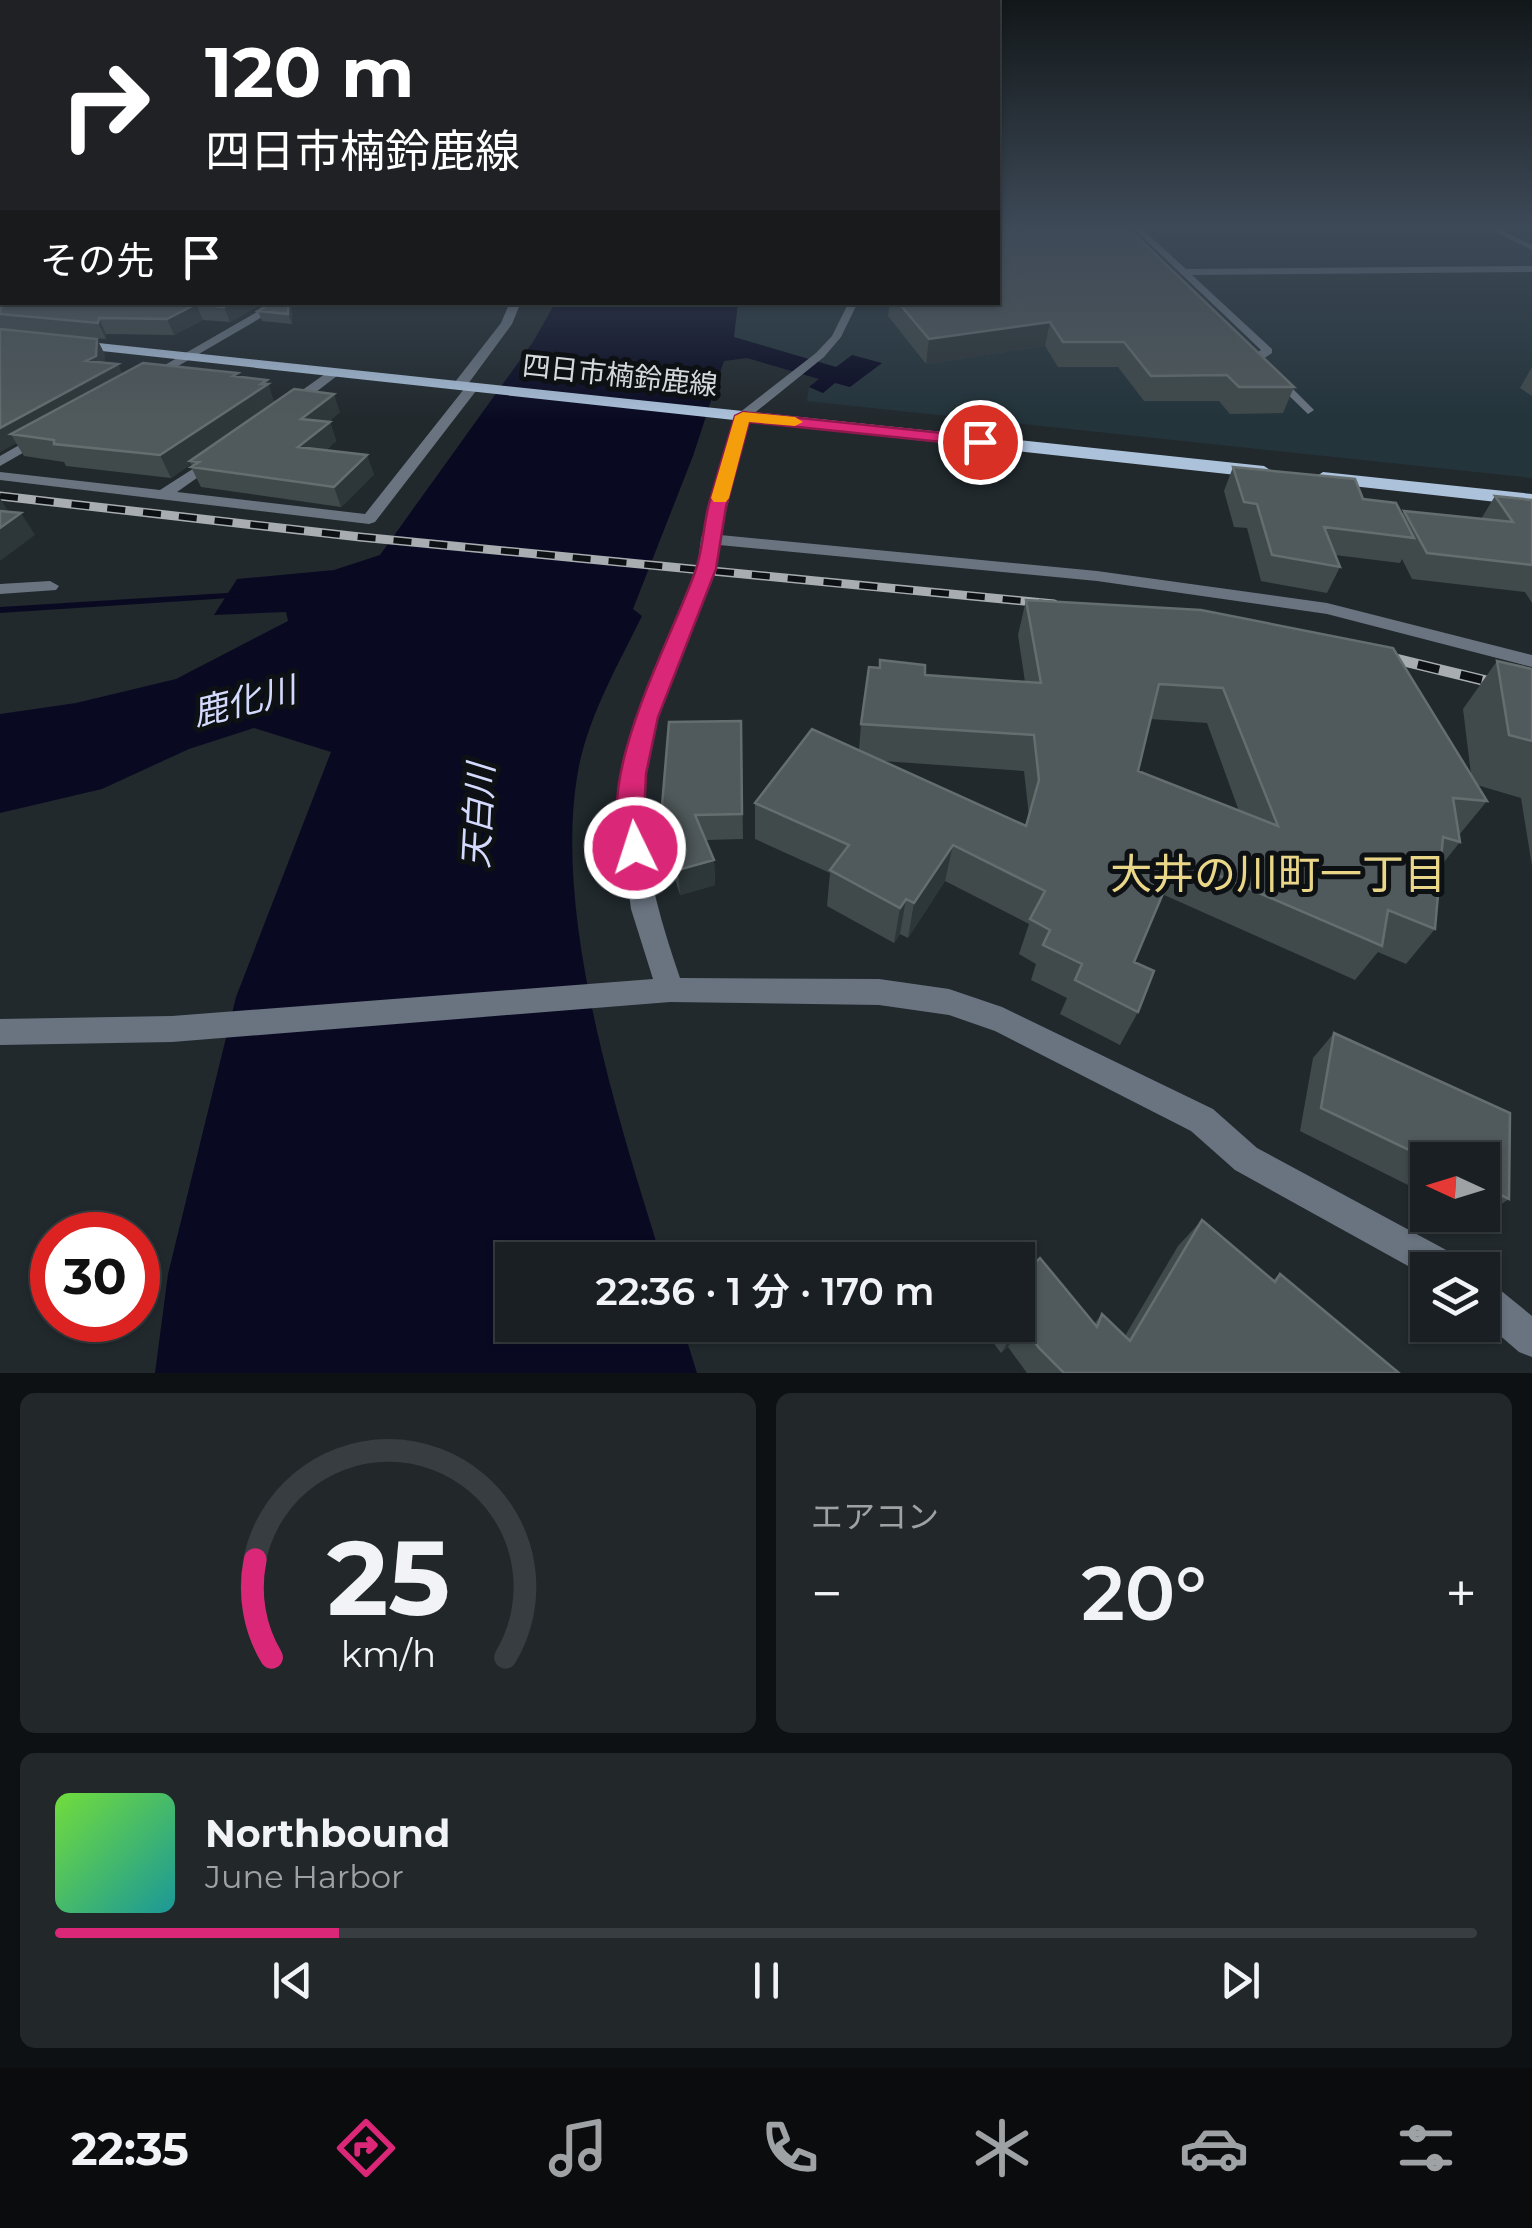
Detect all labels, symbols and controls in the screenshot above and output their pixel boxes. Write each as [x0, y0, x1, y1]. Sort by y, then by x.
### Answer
text: 120 m [205, 29, 415, 115]
icon: right [40, 40, 170, 170]
text: 四日市楠鈴鹿線 [205, 123, 520, 178]
icon: arrive [174, 230, 229, 285]
text: その先 [40, 237, 154, 284]
street label: 四日市楠鈴鹿線 [521, 348, 719, 402]
pin [938, 400, 1023, 485]
icon: arrive [953, 415, 1008, 470]
water label: 鹿化川 [188, 666, 304, 735]
water label: 天白川 [454, 758, 502, 870]
position arrow [583, 796, 687, 900]
district label: 大井の川町一丁目 [1110, 848, 1446, 900]
north arrow [1410, 1142, 1500, 1232]
map controls [1410, 1142, 1500, 1342]
speed limit sign: 30 [30, 1212, 160, 1342]
button: layers [1410, 1252, 1500, 1342]
text: 22:36 · 1 分 · 170 m [596, 1268, 934, 1315]
text: エアコン [811, 1497, 939, 1536]
text: 25 [326, 1514, 450, 1641]
text: 20° [1081, 1547, 1207, 1639]
text: − [811, 1560, 843, 1627]
text: + [1445, 1560, 1477, 1627]
text: km/h [340, 1632, 436, 1676]
text: Northbound [205, 1810, 450, 1857]
text: June Harbor [205, 1857, 404, 1896]
icon: previous [265, 1953, 320, 2008]
icon: pause [739, 1953, 794, 2008]
icon: next [1213, 1953, 1268, 2008]
icon: directions [331, 2113, 401, 2183]
icon: music [543, 2113, 613, 2183]
icon: phone [755, 2113, 825, 2183]
icon: climate [967, 2113, 1037, 2183]
icon: car [1179, 2113, 1249, 2183]
icon: filters [1391, 2113, 1461, 2183]
text: 22:35 [71, 2121, 189, 2176]

